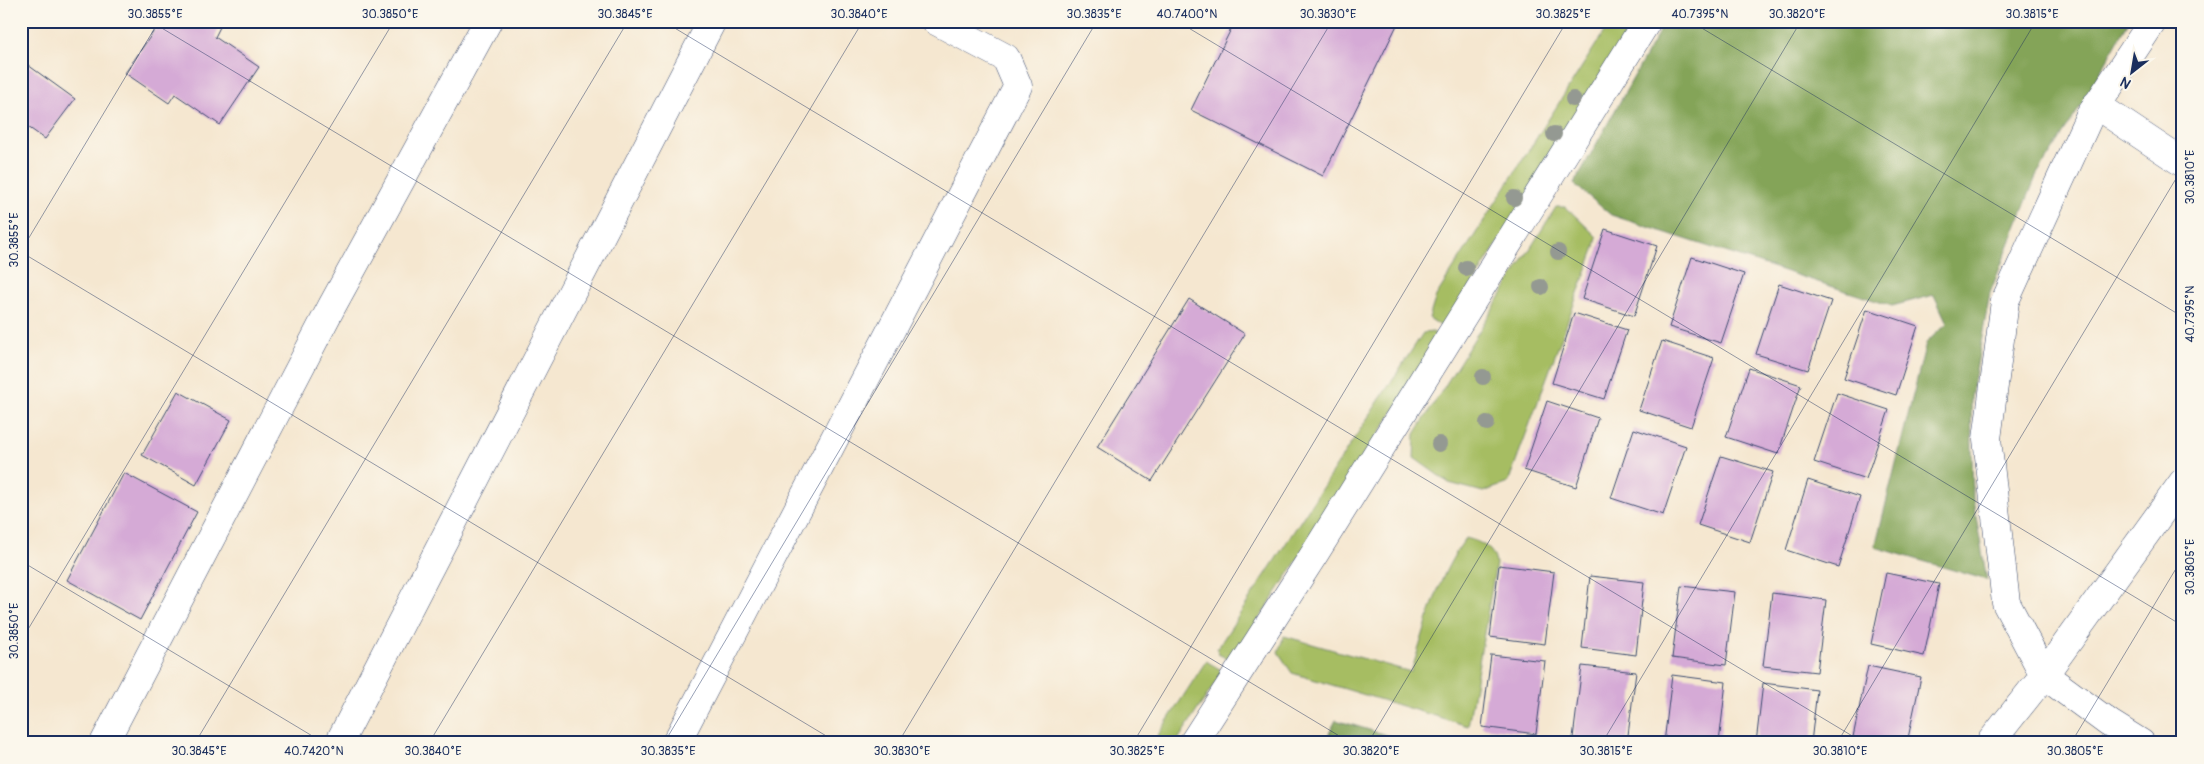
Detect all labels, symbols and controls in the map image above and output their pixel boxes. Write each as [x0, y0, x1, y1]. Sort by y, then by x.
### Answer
text: 30.3855°E [128, 7, 182, 22]
text: 30.3850°E [362, 7, 418, 22]
text: 30.3845°E [597, 7, 653, 22]
text: 30.3840°E [831, 7, 887, 22]
text: 30.3835°E [1067, 7, 1121, 22]
text: 40.7400°N [1157, 7, 1217, 22]
text: 30.3830°E [1300, 7, 1356, 22]
text: 30.3825°E [1536, 7, 1590, 22]
text: 40.7395°N [1672, 7, 1728, 22]
text: 30.3820°E [1769, 7, 1825, 22]
text: 30.3815°E [2006, 7, 2058, 22]
north arrow [2106, 48, 2156, 98]
text: N [2117, 73, 2134, 92]
text: 30.3810°E [2183, 150, 2198, 204]
text: 30.3855°E [7, 213, 22, 267]
text: 40.7395°N [2183, 286, 2198, 342]
text: 30.3805°E [2183, 539, 2198, 595]
text: 30.3850°E [7, 603, 22, 659]
text: 30.3845°E [171, 744, 227, 759]
text: 40.7420°N [284, 744, 344, 759]
text: 30.3840°E [405, 744, 461, 759]
text: 30.3835°E [641, 744, 695, 759]
text: 30.3830°E [874, 744, 930, 759]
text: 30.3825°E [1110, 744, 1164, 759]
text: 30.3820°E [1343, 744, 1399, 759]
text: 30.3815°E [1580, 744, 1632, 759]
text: 30.3810°E [1813, 744, 1867, 759]
text: 30.3805°E [2047, 744, 2103, 759]

